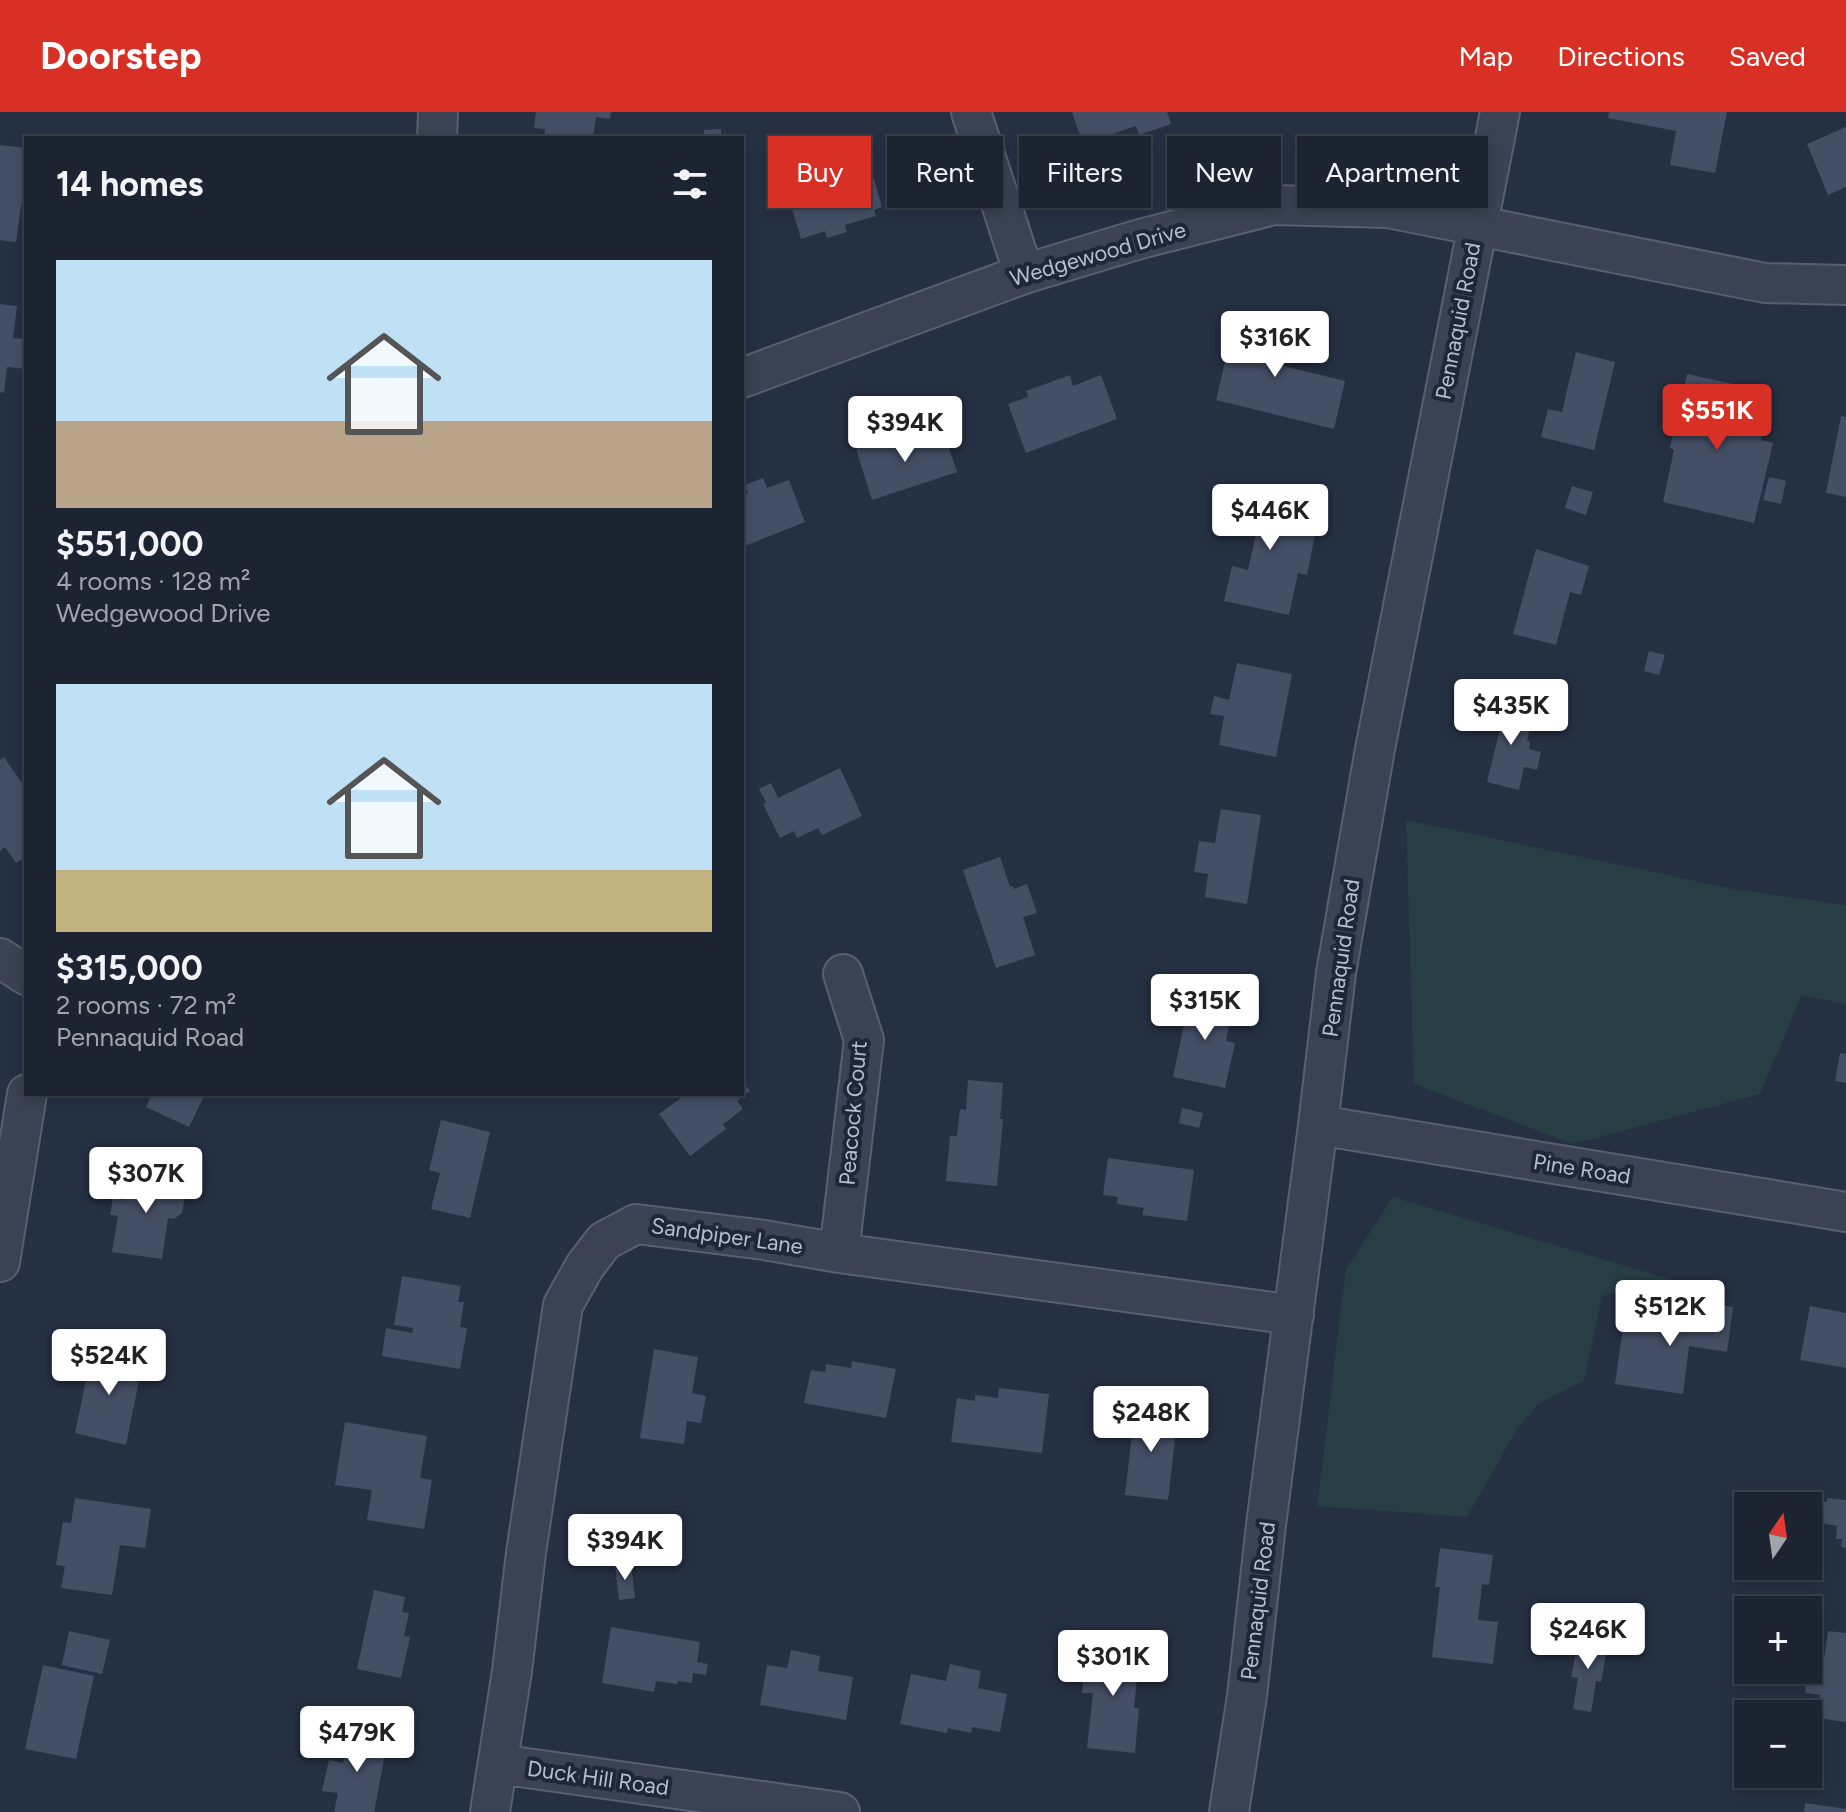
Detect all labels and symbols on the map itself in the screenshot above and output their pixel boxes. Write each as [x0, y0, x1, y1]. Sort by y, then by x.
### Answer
street label: Wedgewood Drive [1007, 216, 1189, 292]
street label: Pennaquid Road [1430, 240, 1486, 402]
pin: $316K [1219, 311, 1331, 379]
pin: $551K [1661, 384, 1773, 452]
pin: $394K [849, 396, 961, 464]
pin: $446K [1214, 484, 1326, 552]
pin: $435K [1455, 679, 1567, 747]
street label: Pennaquid Road [1317, 877, 1365, 1039]
pin: $315K [1149, 974, 1261, 1042]
street label: Peacock Court [833, 1040, 873, 1186]
pin: $307K [90, 1147, 202, 1215]
street label: Pine Road [1531, 1148, 1633, 1190]
street label: Sandpiper Lane [649, 1212, 805, 1260]
pin: $512K [1614, 1280, 1726, 1348]
pin: $524K [53, 1329, 165, 1397]
pin: $248K [1095, 1386, 1207, 1454]
north arrow [1734, 1492, 1822, 1580]
pin: $394K [569, 1514, 681, 1582]
street label: Pennaquid Road [1235, 1520, 1281, 1682]
pin: $246K [1532, 1603, 1644, 1671]
pin: $301K [1057, 1630, 1169, 1698]
pin: $479K [301, 1706, 413, 1774]
street label: Duck Hill Road [525, 1755, 671, 1801]

